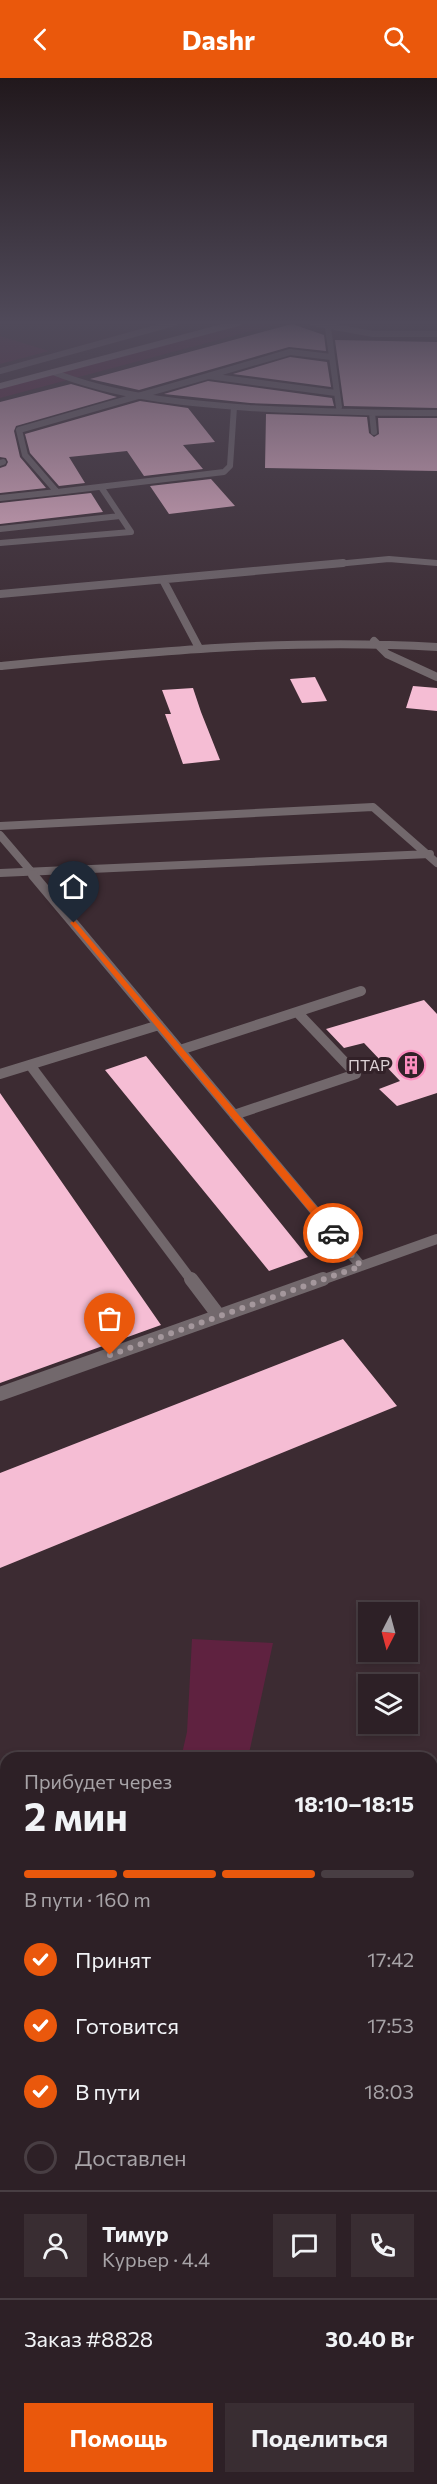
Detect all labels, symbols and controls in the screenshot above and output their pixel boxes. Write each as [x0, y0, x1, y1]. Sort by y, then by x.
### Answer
icon: back [24, 23, 57, 56]
text: Dashr [182, 23, 255, 56]
icon: search [380, 23, 413, 56]
pin [48, 861, 99, 923]
icon: home [57, 870, 90, 903]
building icon: ПТАР [395, 1049, 427, 1081]
place label: ПТАР [348, 1055, 390, 1074]
courier [303, 1203, 363, 1263]
icon: car [317, 1217, 350, 1250]
pin [84, 1293, 135, 1355]
icon: bag [93, 1302, 126, 1335]
north arrow [358, 1602, 418, 1662]
map controls [358, 1602, 418, 1734]
button: layers [358, 1674, 418, 1734]
text: Прибудет через [24, 1769, 172, 1793]
text: 18:10–18:15 [294, 1790, 414, 1817]
text: 2 мин [24, 1791, 128, 1839]
text: В пути · 160 m [24, 1887, 151, 1911]
icon: check [24, 1943, 57, 1976]
text: Принят [75, 1946, 151, 1973]
text: 17:42 [367, 1947, 414, 1971]
icon: check [24, 2009, 57, 2042]
text: Готовится [75, 2012, 179, 2039]
text: 17:53 [367, 2013, 414, 2037]
icon: check [24, 2075, 57, 2108]
text: В пути [75, 2078, 140, 2105]
text: 18:03 [364, 2079, 414, 2103]
text: Доставлен [75, 2144, 187, 2171]
button: person [24, 2214, 87, 2277]
button: chat [273, 2214, 336, 2277]
button: phone [351, 2214, 414, 2277]
text: Тимур [102, 2220, 169, 2247]
text: Курьер · 4.4 [102, 2247, 210, 2271]
text: Заказ #8828 [24, 2325, 153, 2352]
text: 30.40 Br [325, 2325, 414, 2352]
button: Помощь [24, 2403, 213, 2472]
button: Поделиться [225, 2403, 414, 2472]

